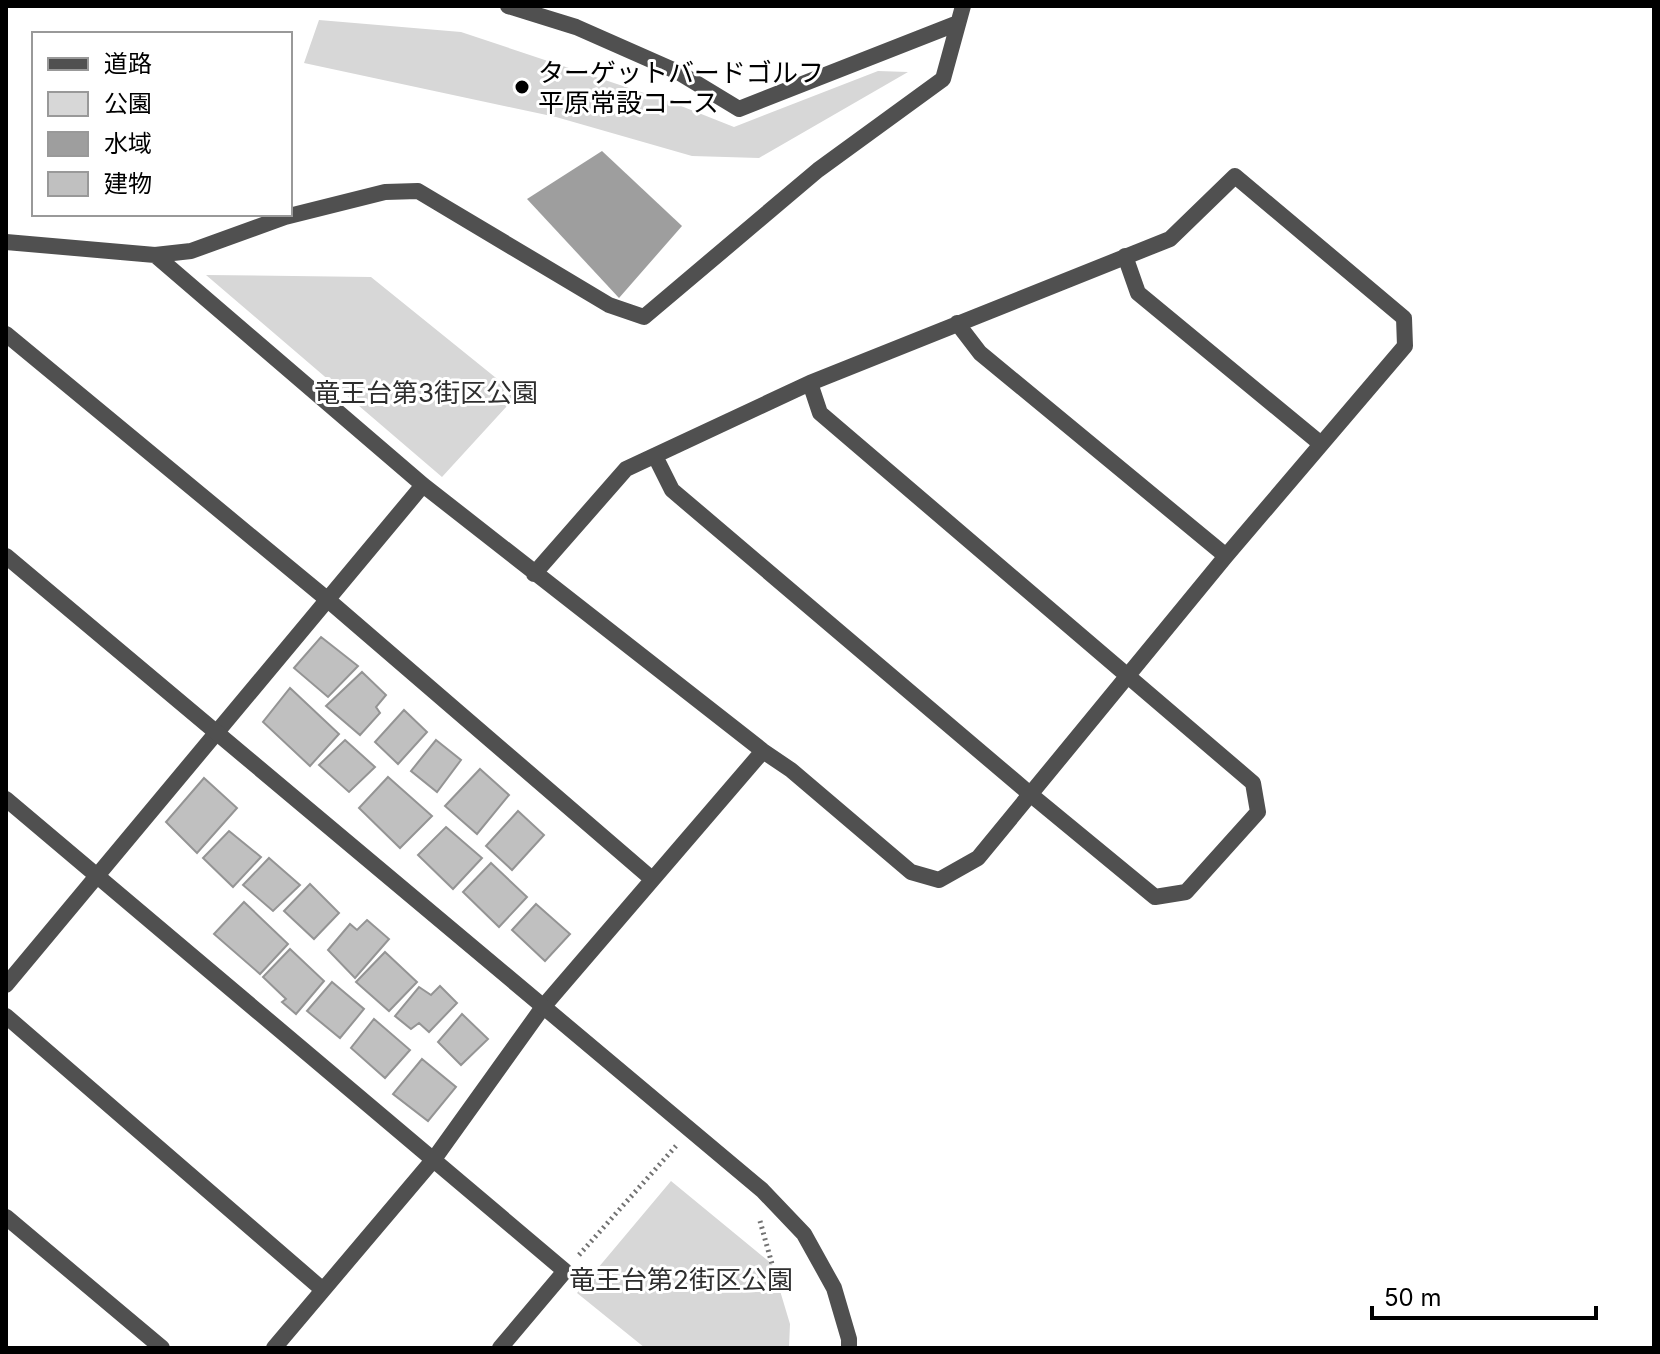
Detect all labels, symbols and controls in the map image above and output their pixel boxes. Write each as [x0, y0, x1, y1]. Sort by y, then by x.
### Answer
legend [32, 32, 292, 216]
text: 道路 [104, 49, 152, 78]
place label: ターゲットバードゴルフ 平原常設コース [538, 57, 824, 118]
marker: ターゲットバードゴルフ 平原常設コース [513, 78, 531, 96]
text: 公園 [104, 89, 152, 118]
text: 水域 [104, 129, 152, 158]
text: 建物 [104, 169, 152, 198]
park label: 竜王台第3街区公園 [314, 377, 538, 408]
park label: 竜王台第2街区公園 [569, 1264, 793, 1295]
scale bar [1372, 1270, 1596, 1320]
text: 50 m [1384, 1283, 1442, 1312]

